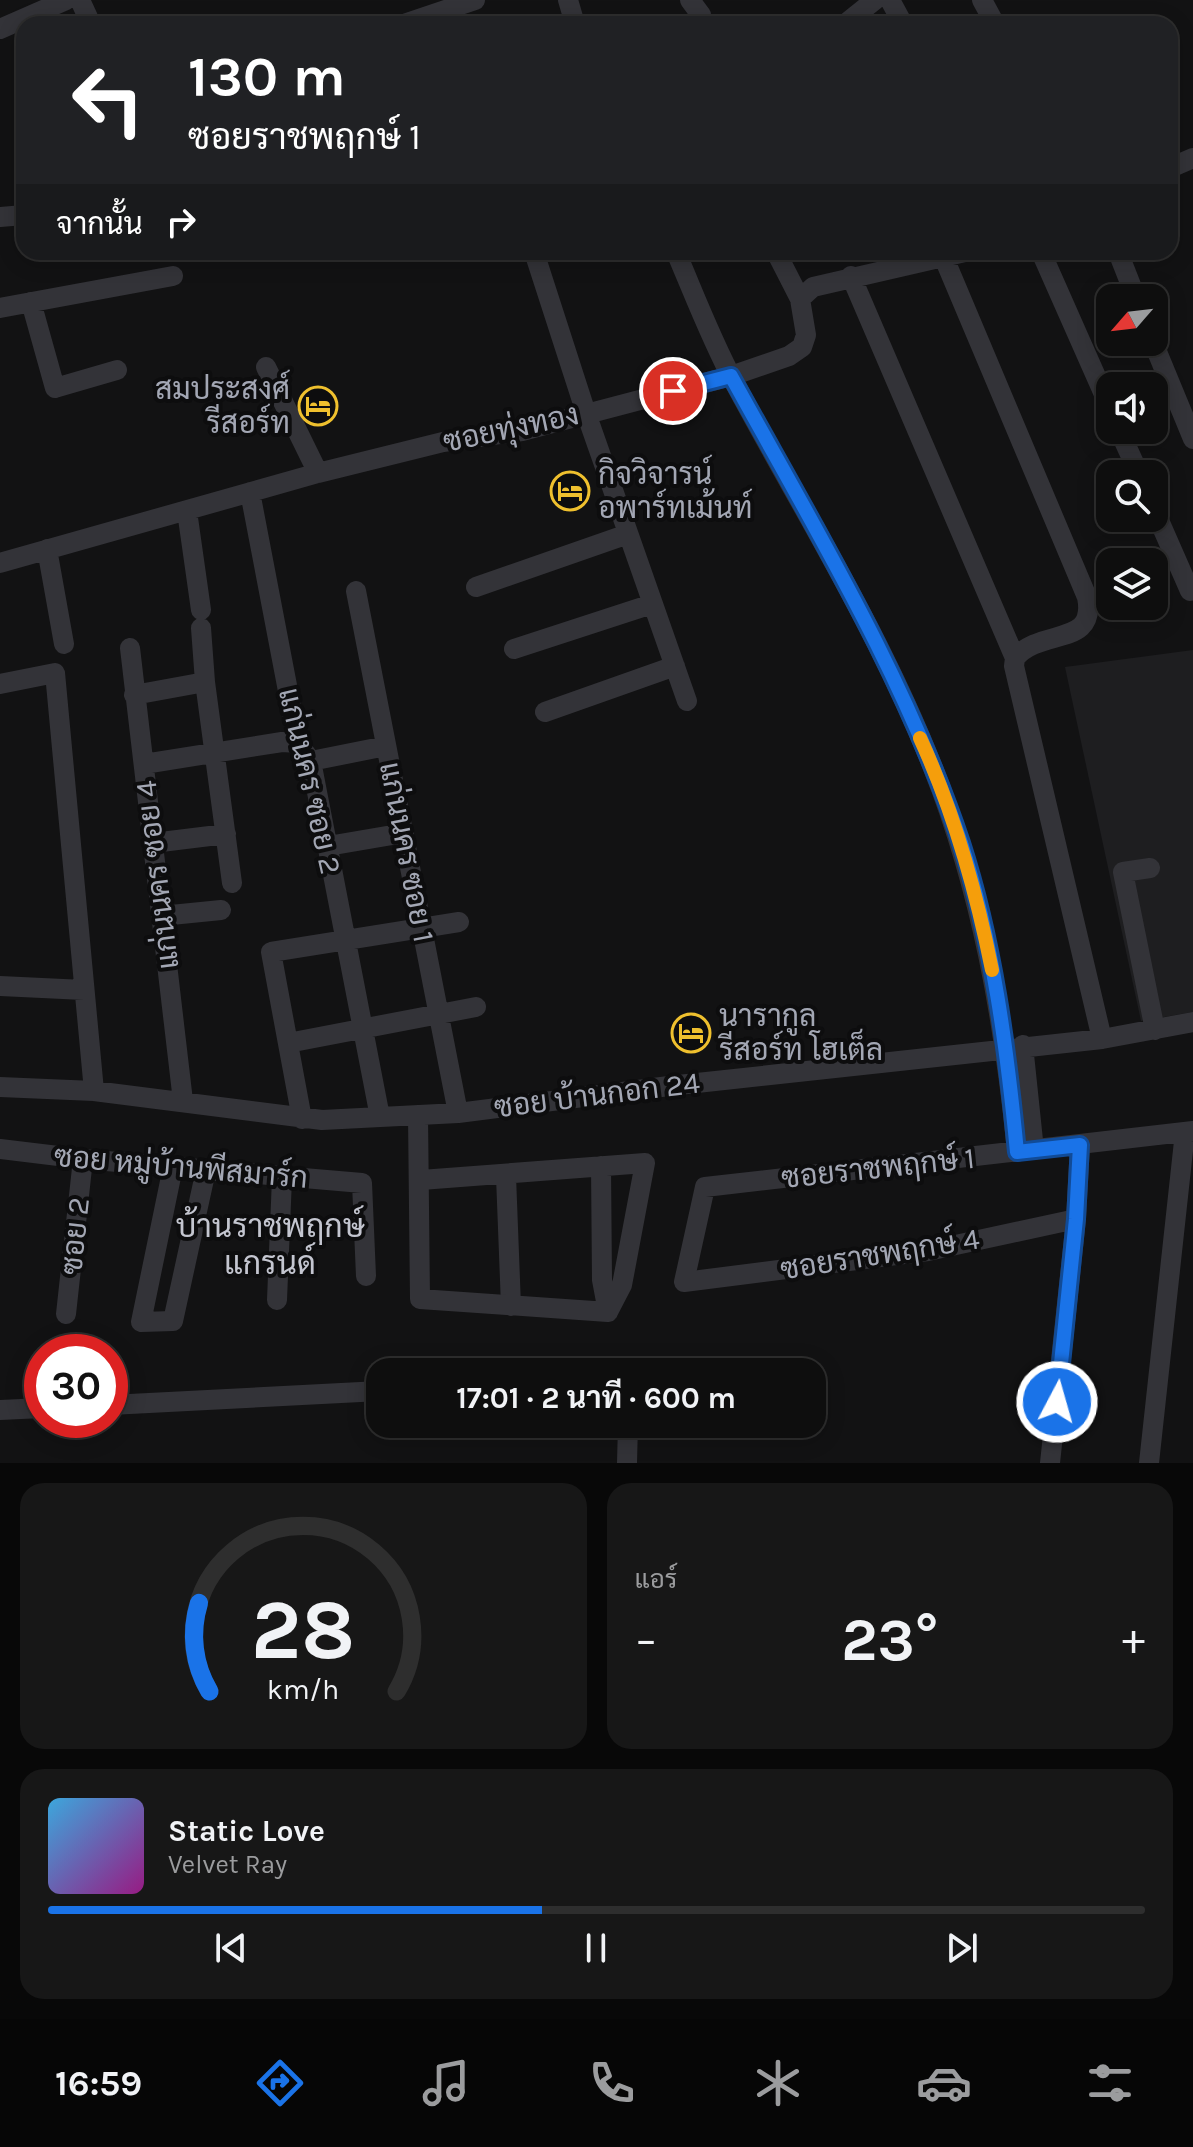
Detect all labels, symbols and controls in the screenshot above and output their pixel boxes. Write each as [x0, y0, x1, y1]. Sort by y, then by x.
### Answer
text: 130 m [188, 44, 346, 109]
icon: left [56, 48, 160, 152]
text: ซอยราชพฤกษ์ 1 [188, 116, 421, 158]
icon: right [159, 200, 203, 244]
text: จากนั้น [56, 206, 143, 242]
north arrow [1096, 284, 1168, 356]
map controls [1096, 284, 1168, 620]
pin [639, 357, 707, 425]
place label: สมประสงศ์ รีสอร์ท [155, 369, 290, 441]
icon: arrive [651, 369, 695, 413]
button: sound [1096, 372, 1168, 444]
hotel icon: สมประสงศ์ รีสอร์ท [297, 385, 339, 427]
street label: ซอยทุ่งทอง [440, 396, 583, 463]
place label: กิจวิจารน์ อพาร์ทเม้นท์ [598, 454, 753, 526]
button: search [1096, 460, 1168, 532]
hotel icon: กิจวิจารน์ อพาร์ทเม้นท์ [549, 470, 591, 512]
button: layers [1096, 548, 1168, 620]
street label: แก่นนคร ซอย 2 [271, 684, 349, 878]
street label: แก่นนคร ซอย 1 [372, 759, 442, 945]
street label: แก่นนคร ซอย 4 [128, 778, 186, 971]
place label: นารากูล รีสอร์ท โฮเต็ล [718, 998, 883, 1068]
hotel icon: นารากูล รีสอร์ท โฮเต็ล [670, 1012, 712, 1054]
street label: ซอย บ้านกอก 24 [492, 1062, 702, 1125]
street label: ซอย หมู่บ้านพีสมาร์ก [52, 1135, 310, 1198]
street label: ซอยราชพฤกษ์ 1 [779, 1138, 976, 1196]
street label: ซอย 2 [53, 1195, 97, 1277]
district label: บ้านราชพฤกษ์ แกรนด์ [176, 1205, 365, 1282]
street label: ซอยราชพฤกษ์ 4 [778, 1218, 982, 1288]
speed limit sign: 30 [24, 1334, 128, 1438]
position arrow [1015, 1360, 1099, 1444]
text: 17:01 · 2 นาที · 600 m [456, 1380, 736, 1416]
text: แอร์ [635, 1564, 677, 1595]
text: 28 [251, 1582, 355, 1679]
text: 23° [841, 1605, 938, 1675]
text: − [635, 1614, 658, 1665]
text: + [1122, 1614, 1145, 1665]
text: km/h [267, 1673, 339, 1706]
text: Static Love [168, 1813, 325, 1849]
text: Velvet Ray [168, 1849, 287, 1880]
icon: previous [209, 1926, 253, 1970]
icon: pause [574, 1926, 618, 1970]
icon: next [940, 1926, 984, 1970]
icon: directions [252, 2055, 308, 2111]
icon: music [418, 2055, 474, 2111]
icon: phone [584, 2055, 640, 2111]
icon: climate [750, 2055, 806, 2111]
icon: car [916, 2055, 972, 2111]
icon: filters [1082, 2055, 1138, 2111]
text: 16:59 [55, 2062, 142, 2104]

